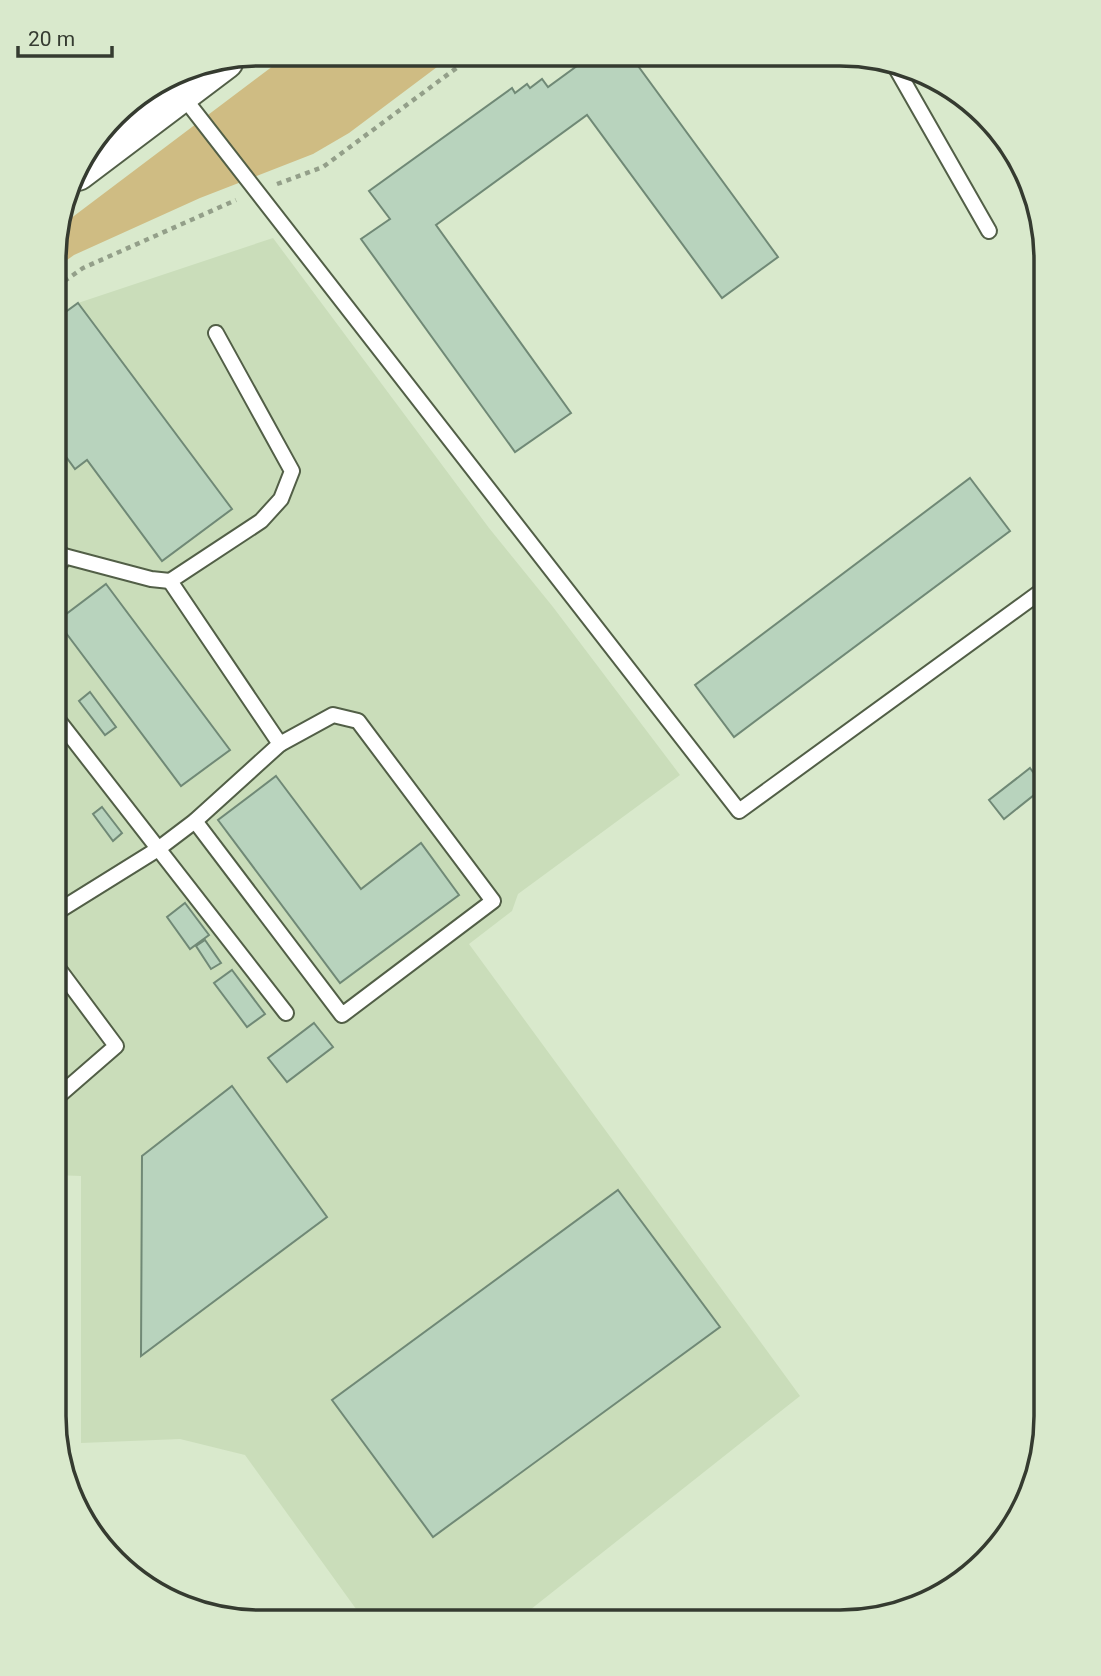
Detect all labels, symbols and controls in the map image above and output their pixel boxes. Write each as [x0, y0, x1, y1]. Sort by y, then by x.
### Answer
scale bar [18, 14, 112, 58]
text: 20 m [28, 27, 75, 51]

